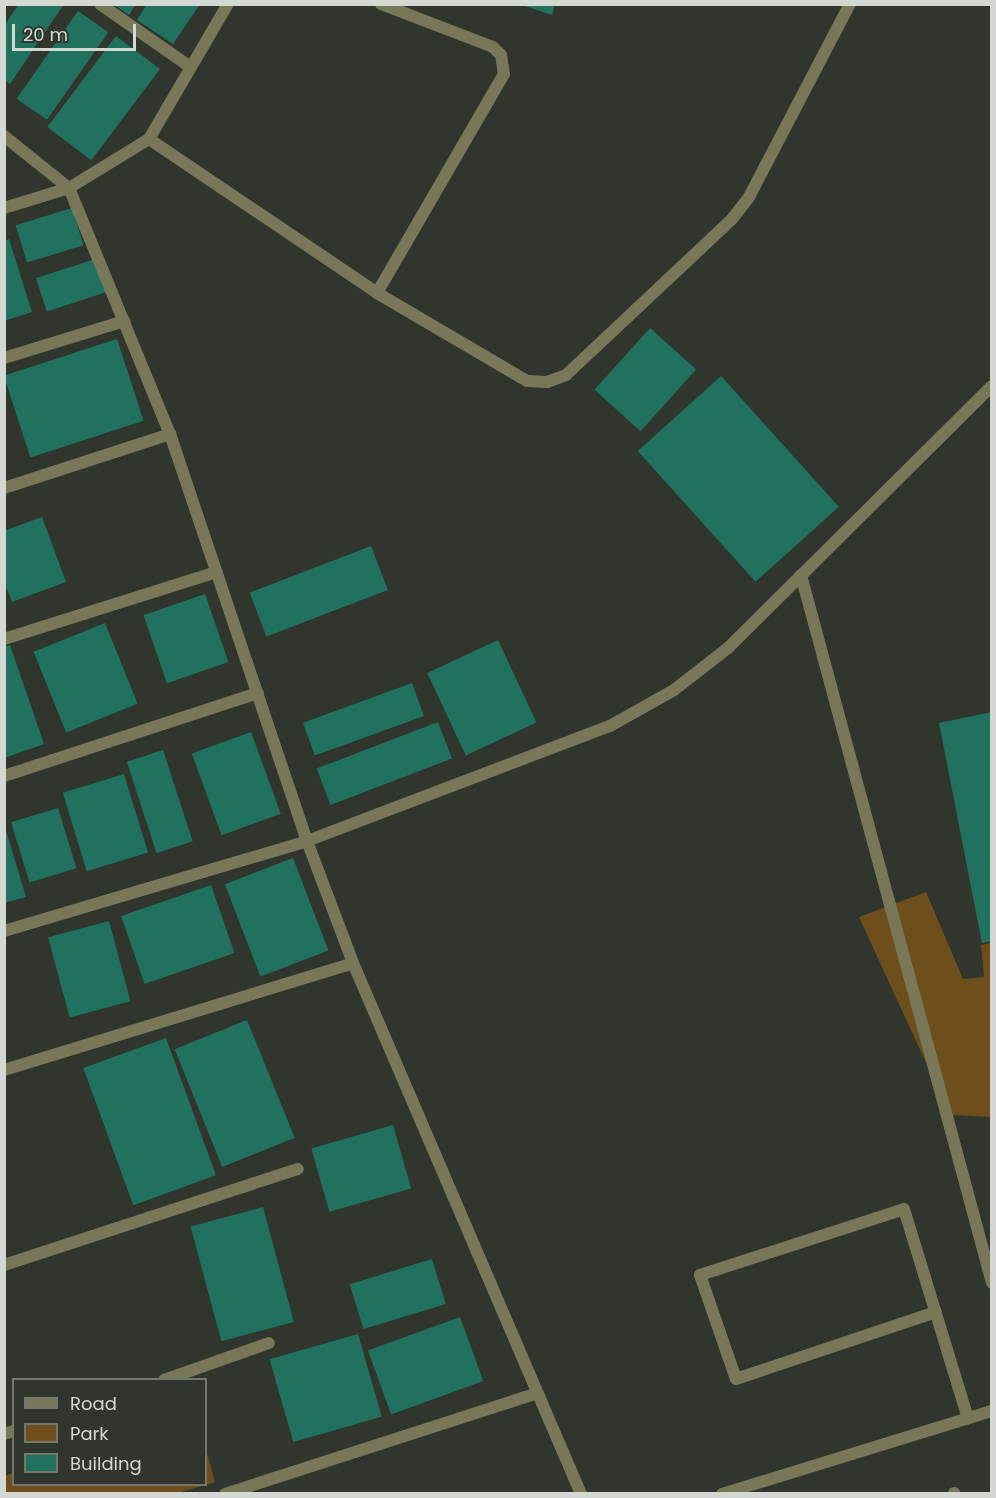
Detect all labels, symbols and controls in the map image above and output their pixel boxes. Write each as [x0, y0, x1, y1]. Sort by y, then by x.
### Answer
scale bar [15, 12, 140, 50]
text: 20 m [23, 22, 68, 47]
legend [12, 1378, 207, 1486]
text: Road [70, 1391, 117, 1416]
text: Park [70, 1421, 109, 1446]
text: Building [70, 1451, 142, 1476]

